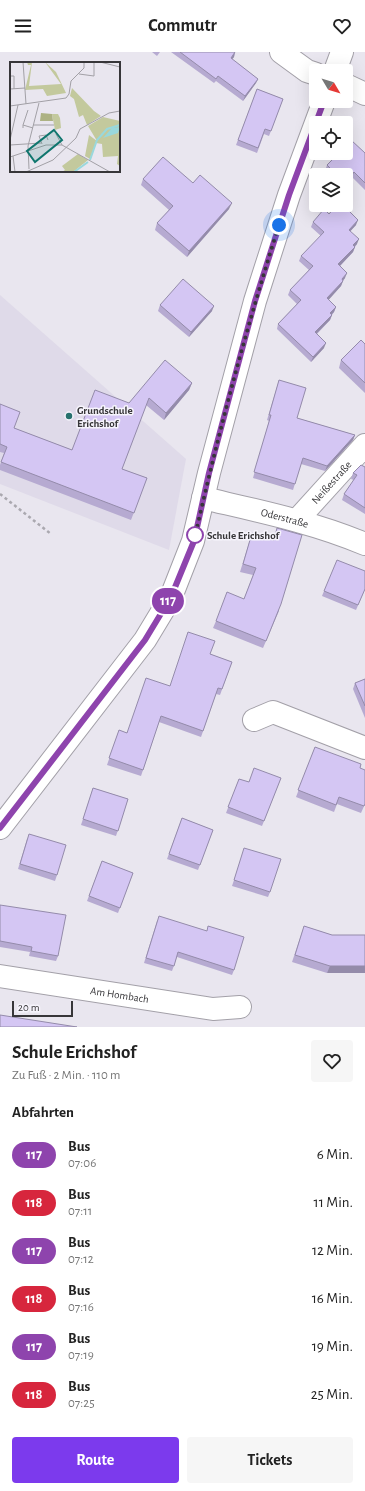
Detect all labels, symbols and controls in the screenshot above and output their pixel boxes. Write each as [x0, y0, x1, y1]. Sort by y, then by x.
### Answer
icon: menu [12, 15, 34, 37]
icon: heart [331, 15, 353, 37]
text: Commutr [148, 17, 217, 35]
inset map [10, 62, 120, 172]
north arrow [309, 64, 353, 108]
map controls [309, 64, 353, 212]
button: locate [309, 116, 353, 160]
button: layers [309, 168, 353, 212]
your location [269, 215, 289, 235]
place label: Grundschule Erichshof [77, 405, 133, 429]
marker: Grundschule Erichshof [64, 411, 74, 421]
street label: Neißestraße [309, 459, 353, 506]
street label: Oderstraße [260, 506, 310, 529]
marker: Schule Erichshof [186, 526, 204, 544]
place label: Schule Erichshof [207, 530, 280, 541]
line badge: 117 [145, 588, 191, 614]
text: 117 [160, 594, 176, 608]
street label: Am Hombach [90, 985, 150, 1004]
scale bar [12, 999, 73, 1018]
text: 20 m [18, 1002, 39, 1013]
button: heart [311, 1040, 353, 1082]
text: Schule Erichshof [12, 1043, 136, 1062]
text: Zu Fuß · 2 Min. · 110 m [12, 1069, 120, 1082]
text: Abfahrten [12, 1105, 74, 1120]
text: Bus [68, 1139, 90, 1154]
text: 6 Min. [317, 1147, 353, 1162]
text: 117 [26, 1148, 42, 1162]
text: 07:06 [68, 1157, 96, 1170]
text: Bus [68, 1187, 90, 1202]
text: 11 Min. [314, 1195, 353, 1210]
text: 118 [26, 1196, 42, 1210]
text: 07:11 [68, 1205, 92, 1218]
text: Bus [68, 1235, 90, 1250]
text: 12 Min. [312, 1243, 353, 1258]
text: 117 [26, 1244, 42, 1258]
text: 07:12 [68, 1253, 94, 1266]
text: Bus [68, 1283, 90, 1298]
text: 16 Min. [312, 1291, 353, 1306]
text: 118 [26, 1292, 42, 1306]
text: 07:16 [68, 1301, 94, 1314]
text: Bus [68, 1331, 90, 1346]
text: 19 Min. [312, 1339, 353, 1354]
text: 117 [26, 1340, 42, 1354]
text: 07:19 [68, 1349, 94, 1362]
text: Bus [68, 1379, 90, 1394]
text: 25 Min. [311, 1387, 353, 1402]
text: 118 [26, 1388, 42, 1402]
text: 07:25 [68, 1397, 95, 1410]
button: Route [12, 1437, 179, 1483]
button: Tickets [187, 1437, 353, 1483]

